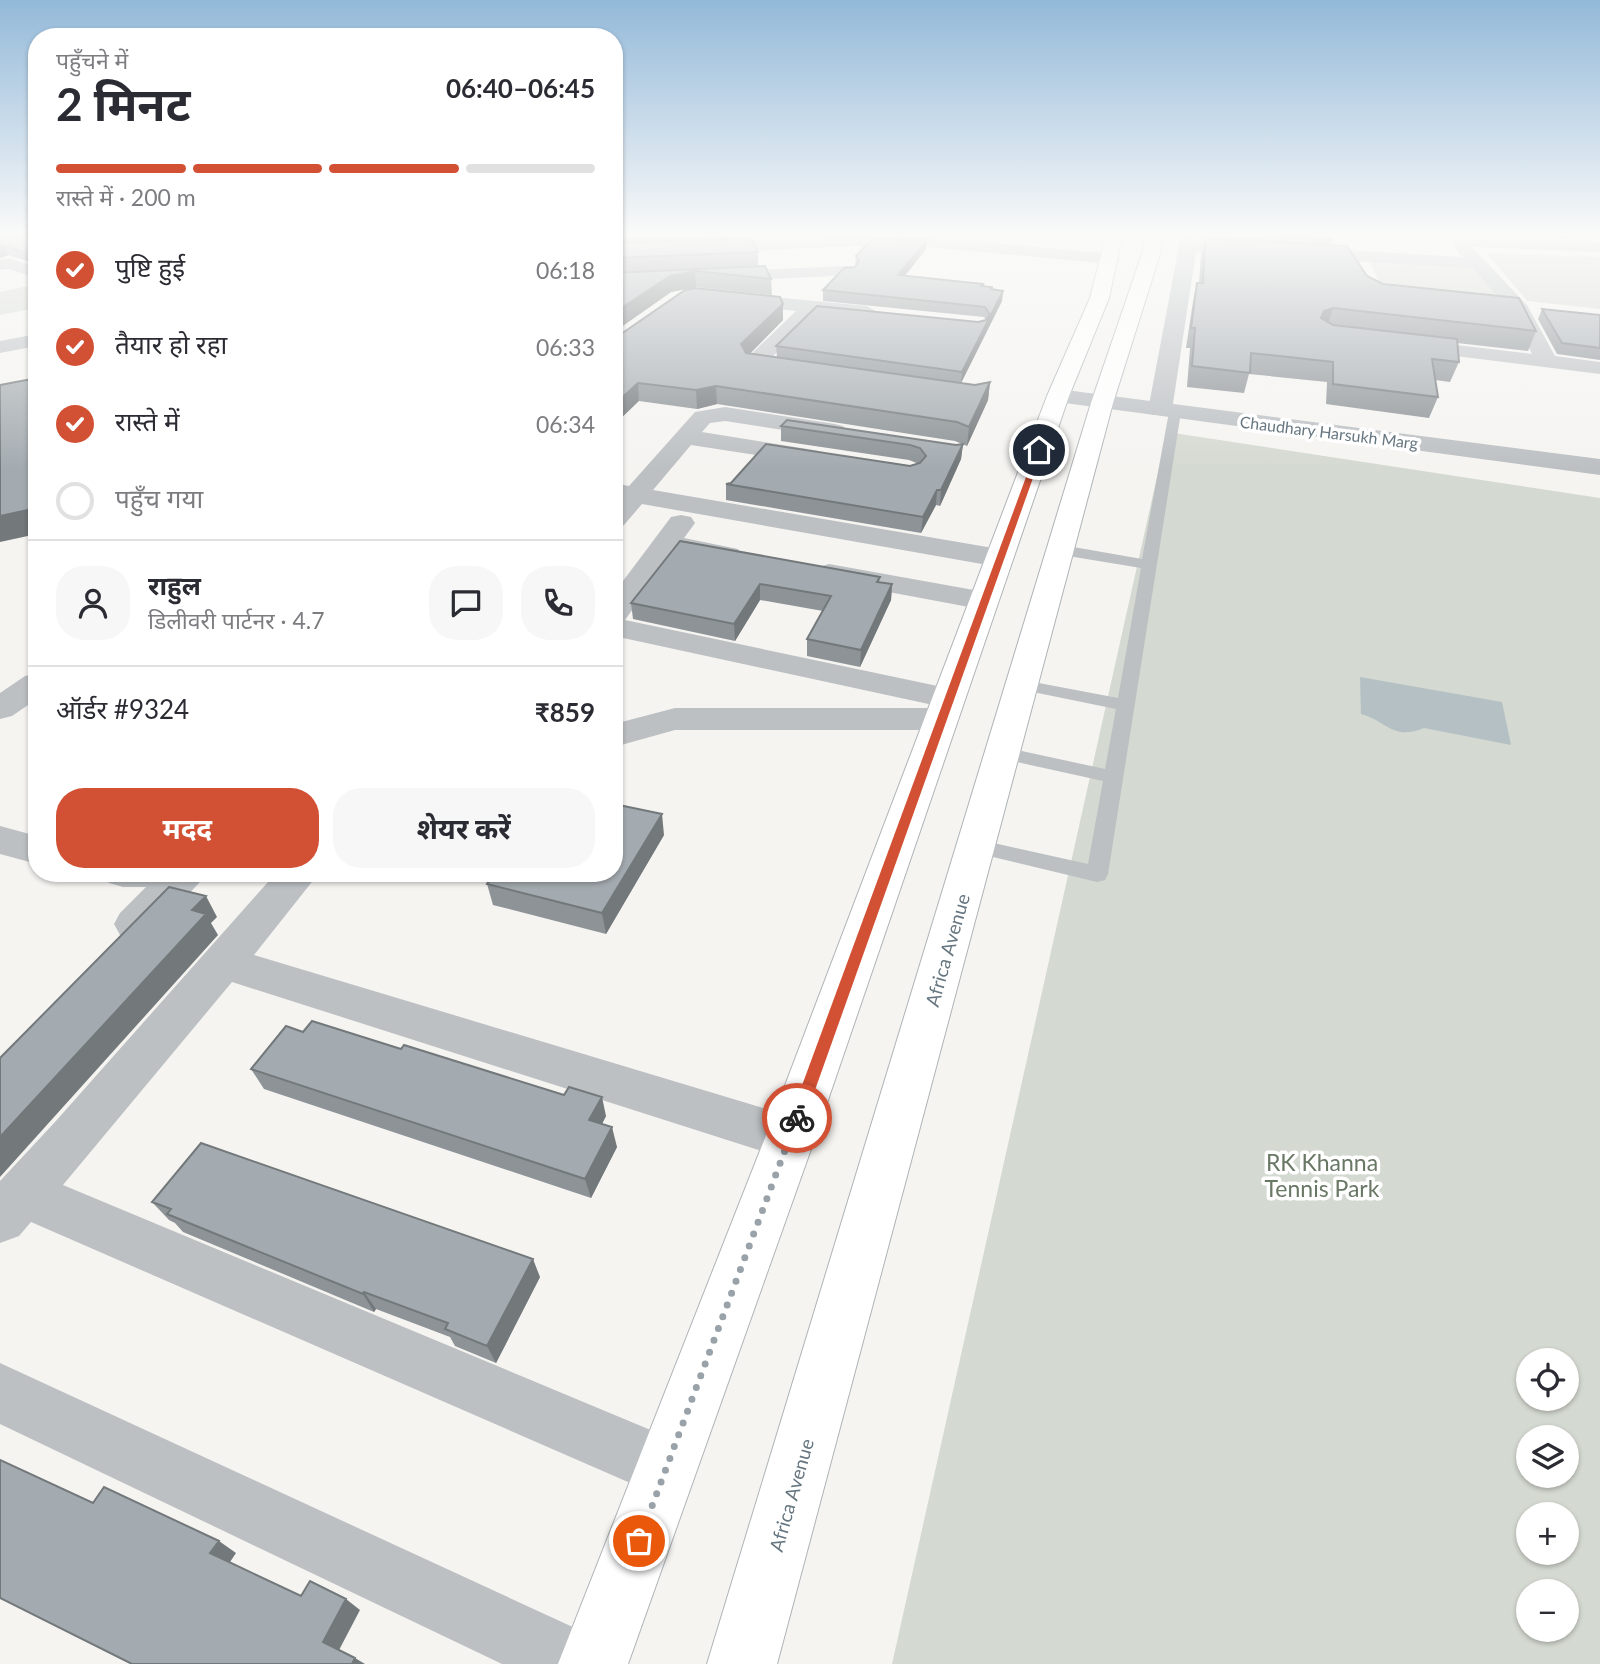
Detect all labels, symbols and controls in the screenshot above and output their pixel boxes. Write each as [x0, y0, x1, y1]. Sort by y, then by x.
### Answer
text: पहुँचने में [56, 46, 128, 74]
text: 06:40–06:45 [446, 72, 595, 104]
text: 2 मिनट [56, 76, 190, 131]
text: रास्ते में · 200 m [56, 183, 196, 211]
icon: check [56, 251, 94, 289]
text: पुष्टि हुई [115, 251, 185, 283]
text: 06:18 [536, 256, 595, 284]
icon: check [56, 328, 94, 366]
text: तैयार हो रहा [115, 328, 227, 360]
text: 06:33 [536, 333, 595, 361]
icon: check [56, 405, 94, 443]
text: रास्ते में [115, 405, 180, 437]
text: 06:34 [536, 410, 595, 438]
street label: Chaudhary Harsukh Marg [1239, 412, 1419, 452]
pin [1009, 420, 1069, 480]
icon: home [1020, 431, 1058, 469]
text: पहुँच गया [115, 482, 203, 514]
button: person [56, 566, 130, 640]
button: chat [429, 566, 503, 640]
button: phone [521, 566, 595, 640]
text: राहुल [148, 569, 201, 601]
text: डिलीवरी पार्टनर · 4.7 [148, 606, 325, 634]
text: ऑर्डर #9324 [56, 693, 189, 725]
text: ₹859 [535, 696, 595, 728]
button: मदद [56, 788, 319, 868]
button: शेयर करें [333, 788, 595, 868]
street label: Africa Avenue [920, 891, 974, 1009]
courier [762, 1083, 832, 1153]
icon: bike [778, 1099, 816, 1137]
park label: RK Khanna Tennis Park [1265, 1148, 1380, 1202]
map controls [1516, 1348, 1579, 1642]
button: locate [1516, 1348, 1579, 1411]
button: layers [1516, 1425, 1579, 1488]
street label: Africa Avenue [764, 1436, 818, 1554]
button: + [1516, 1502, 1579, 1565]
pin [609, 1511, 669, 1571]
icon: bag [620, 1522, 658, 1560]
button: − [1516, 1579, 1579, 1642]

